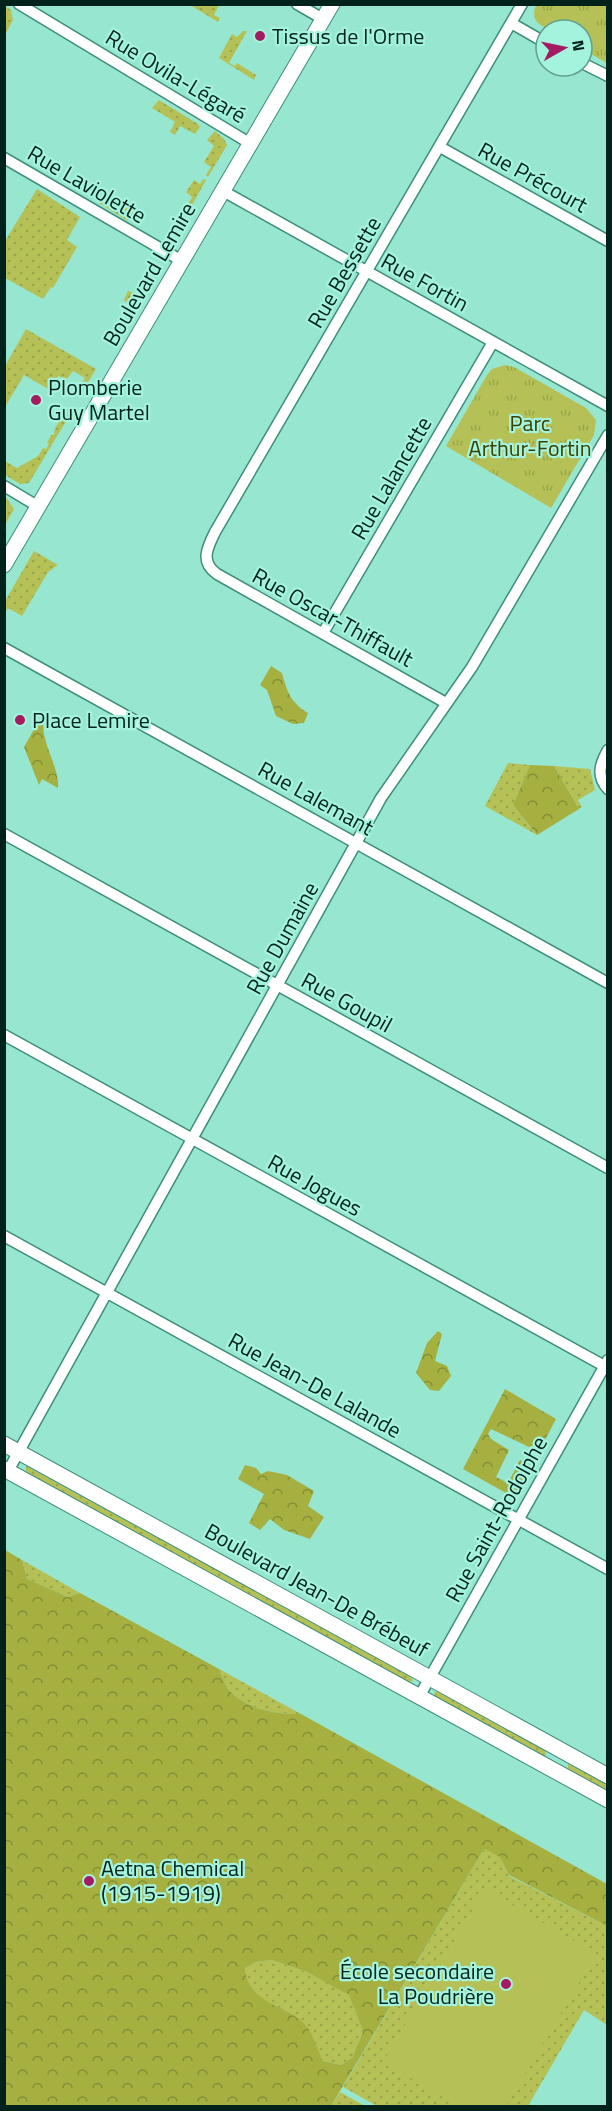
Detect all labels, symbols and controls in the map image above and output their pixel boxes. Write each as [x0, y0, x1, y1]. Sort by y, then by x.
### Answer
north arrow [534, 18, 594, 78]
place label: Tissus de l'Orme [272, 19, 424, 53]
street label: Rue Ovila-Légaré [99, 20, 253, 132]
marker: Tissus de l'Orme [253, 29, 267, 43]
text: N [566, 38, 592, 53]
street label: Rue Précourt [472, 133, 594, 221]
street label: Rue Laviolette [21, 136, 153, 232]
street label: Boulevard Lemire [94, 196, 204, 352]
street label: Rue Bessette [298, 210, 390, 334]
street label: Rue Fortin [375, 244, 475, 320]
place label: Plomberie Guy Martel [48, 370, 150, 429]
marker: Plomberie Guy Martel [29, 393, 43, 407]
park label: Parc Arthur-Fortin [469, 406, 591, 465]
street label: Rue Lalancette [342, 410, 440, 546]
street label: Rue Oscar-Thiffault [246, 559, 420, 676]
place label: Place Lemire [32, 703, 150, 737]
marker: Place Lemire [13, 713, 27, 727]
street label: Rue Lalemant [252, 752, 380, 844]
street label: Rue Dumaine [237, 875, 327, 1001]
street label: Rue Goupil [295, 963, 399, 1041]
street label: Rue Jogues [262, 1145, 368, 1225]
street label: Rue Jean-De Lalande [222, 1323, 408, 1447]
street label: Rue Saint-Rodolphe [436, 1430, 556, 1608]
street label: Boulevard Jean-De Brébeuf [199, 1514, 436, 1666]
place label: Aetna Chemical (1915-1919) [101, 1851, 244, 1910]
marker: Aetna Chemical (1915-1919) [82, 1874, 96, 1888]
place label: École secondaire La Poudrière [340, 1954, 494, 2013]
marker: École secondaire La Poudrière [499, 1977, 513, 1991]

